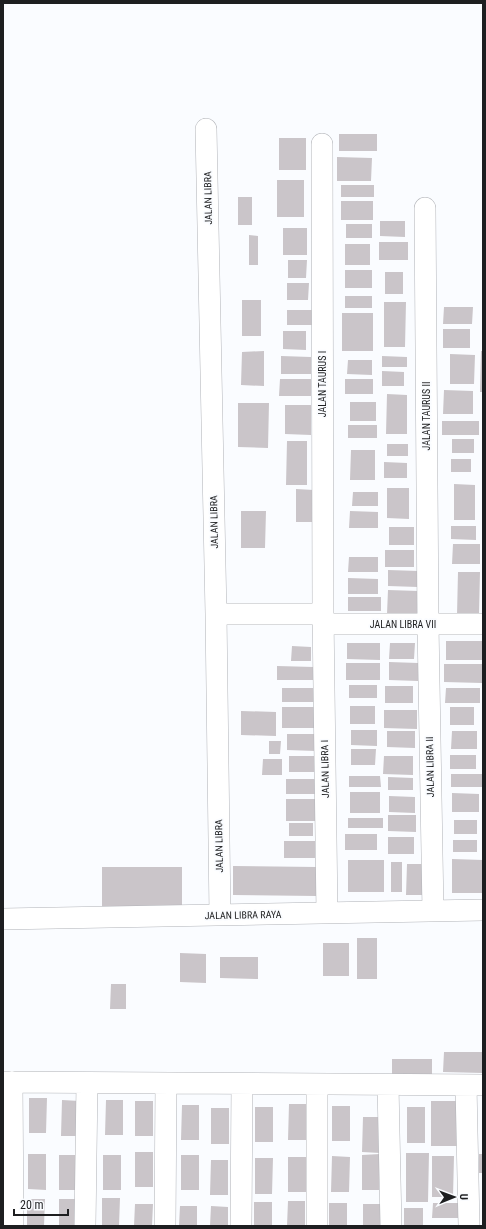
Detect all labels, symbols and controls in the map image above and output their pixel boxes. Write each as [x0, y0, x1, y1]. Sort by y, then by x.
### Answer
street label: JALAN LIBRA [202, 171, 214, 225]
street label: JALAN TAURUS I [317, 351, 328, 417]
street label: JALAN TAURUS II [421, 382, 432, 450]
street label: JALAN LIBRA [208, 495, 220, 549]
street label: JALAN LIBRA VII [370, 619, 436, 630]
street label: JALAN LIBRA II [424, 737, 436, 797]
street label: JALAN LIBRA I [319, 740, 331, 798]
street label: JALAN LIBRA [213, 819, 225, 873]
street label: JALAN LIBRA RAYA [204, 909, 282, 921]
north arrow [434, 1177, 474, 1217]
scale bar [14, 1191, 68, 1217]
text: U [457, 1194, 470, 1200]
text: 20 m [20, 1198, 44, 1212]

